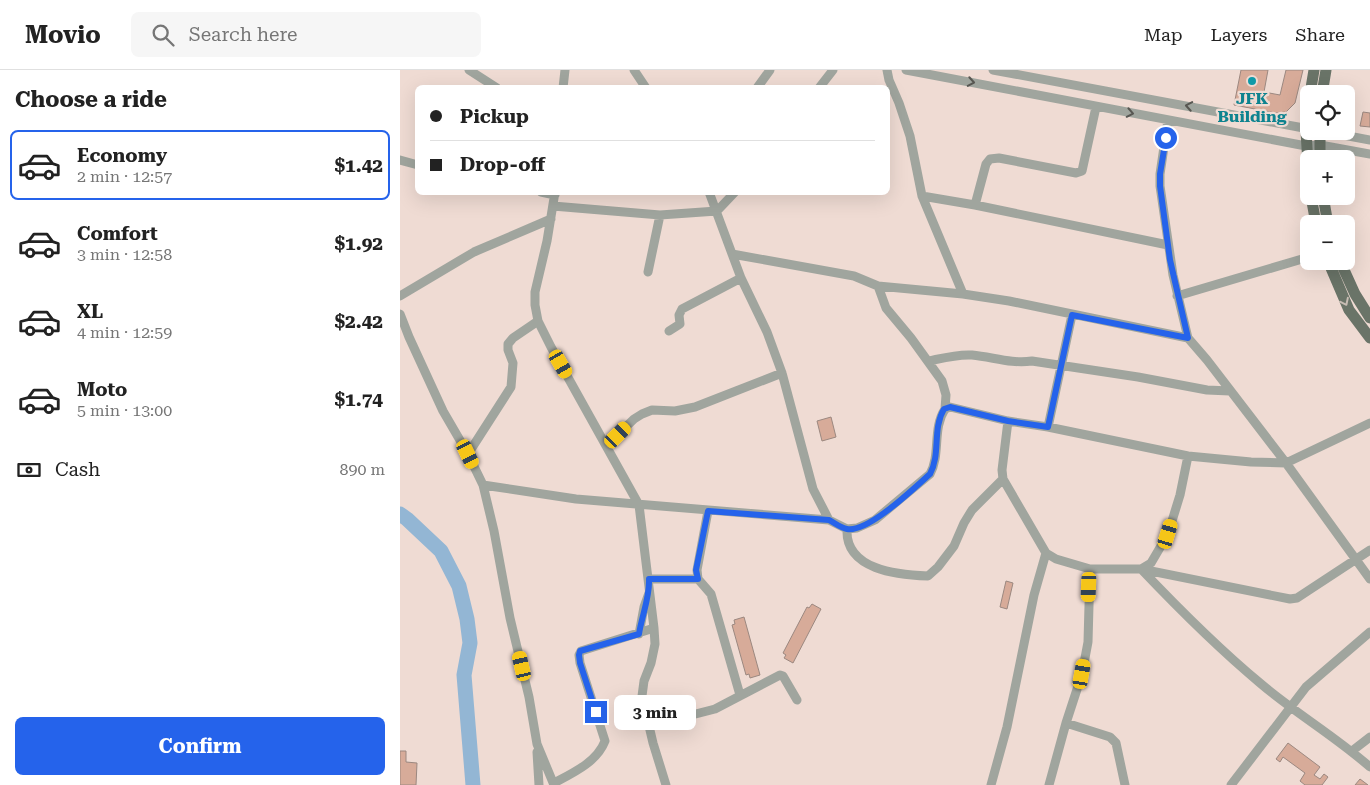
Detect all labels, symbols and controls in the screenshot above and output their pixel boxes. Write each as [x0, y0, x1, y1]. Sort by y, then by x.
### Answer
search box [131, 12, 481, 57]
text: Movio [25, 21, 101, 49]
icon: search [149, 21, 177, 49]
text: Search here [189, 23, 298, 46]
text: Map [1144, 24, 1183, 45]
text: Layers [1211, 24, 1267, 45]
text: Share [1295, 24, 1345, 45]
marker: JFK Building [1246, 75, 1258, 87]
one-way arrow [967, 76, 975, 87]
map controls [1300, 85, 1355, 270]
button: locate [1300, 85, 1355, 140]
text: Choose a ride [15, 87, 167, 112]
place label: JFK Building [1217, 89, 1287, 126]
one-way arrow [1185, 102, 1194, 112]
text: Pickup [460, 105, 529, 128]
one-way arrow [1126, 108, 1135, 118]
route start [1155, 127, 1177, 149]
icon: car [17, 143, 62, 188]
text: Economy [77, 144, 167, 167]
button: + [1300, 150, 1355, 205]
text: Drop-off [460, 153, 545, 176]
text: $1.42 [334, 154, 383, 177]
text: 2 min · 12:57 [77, 167, 172, 186]
button: − [1300, 215, 1355, 270]
icon: car [17, 221, 62, 266]
text: Comfort [77, 222, 158, 245]
text: $1.92 [334, 232, 383, 255]
text: 3 min · 12:58 [77, 245, 172, 264]
one-way arrow [1339, 297, 1350, 306]
icon: car [17, 299, 62, 344]
text: XL [77, 300, 103, 323]
text: $2.42 [334, 310, 383, 333]
text: 4 min · 12:59 [77, 323, 172, 342]
car [547, 347, 574, 381]
icon: car [17, 377, 62, 422]
text: Moto [77, 378, 127, 401]
text: $1.74 [334, 388, 383, 411]
text: 5 min · 13:00 [77, 401, 172, 420]
car [602, 419, 633, 451]
car [454, 437, 481, 471]
icon: cash [15, 456, 43, 484]
text: Cash [55, 458, 100, 481]
text: 890 m [339, 460, 385, 479]
car [1156, 517, 1179, 551]
car [1080, 572, 1097, 602]
car [511, 650, 532, 682]
car [1072, 658, 1091, 690]
callout: 3 min [614, 694, 696, 730]
route end [585, 701, 607, 723]
text: 3 min [633, 703, 677, 722]
button: Confirm [15, 717, 385, 775]

